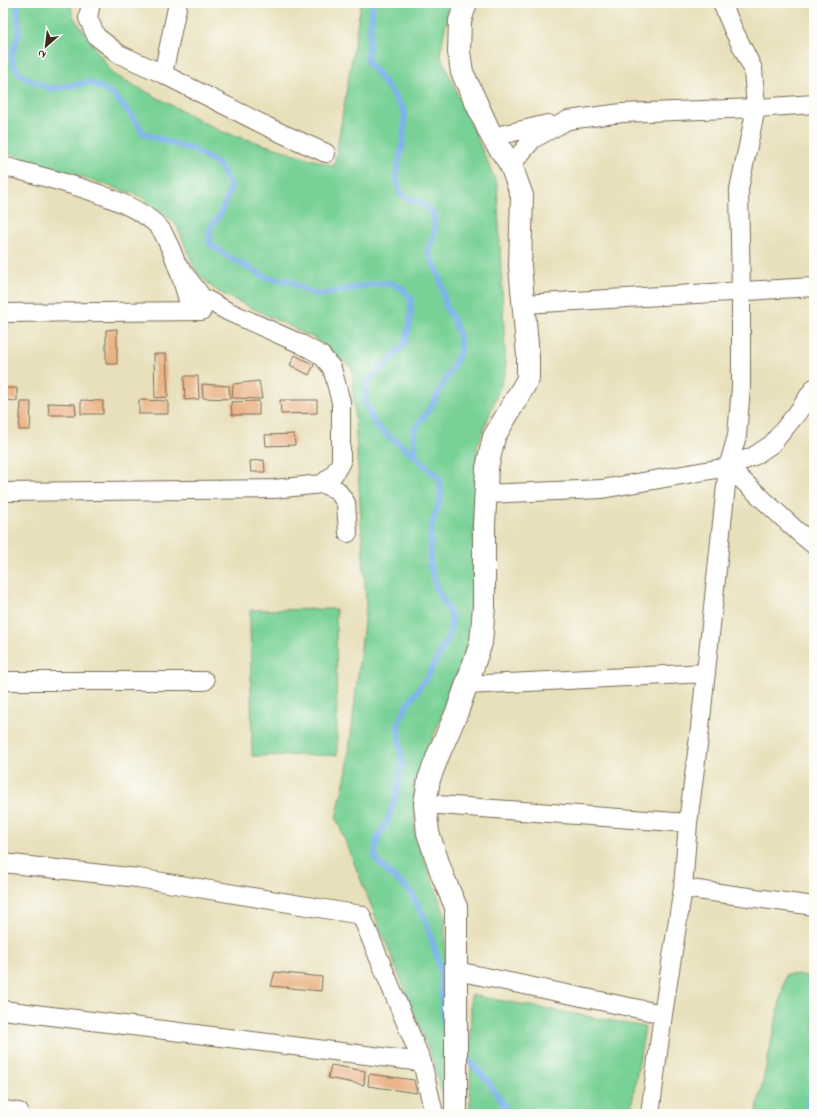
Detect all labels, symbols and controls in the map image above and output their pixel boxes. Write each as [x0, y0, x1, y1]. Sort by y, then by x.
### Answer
north arrow [26, 26, 66, 66]
text: N [35, 45, 49, 63]

